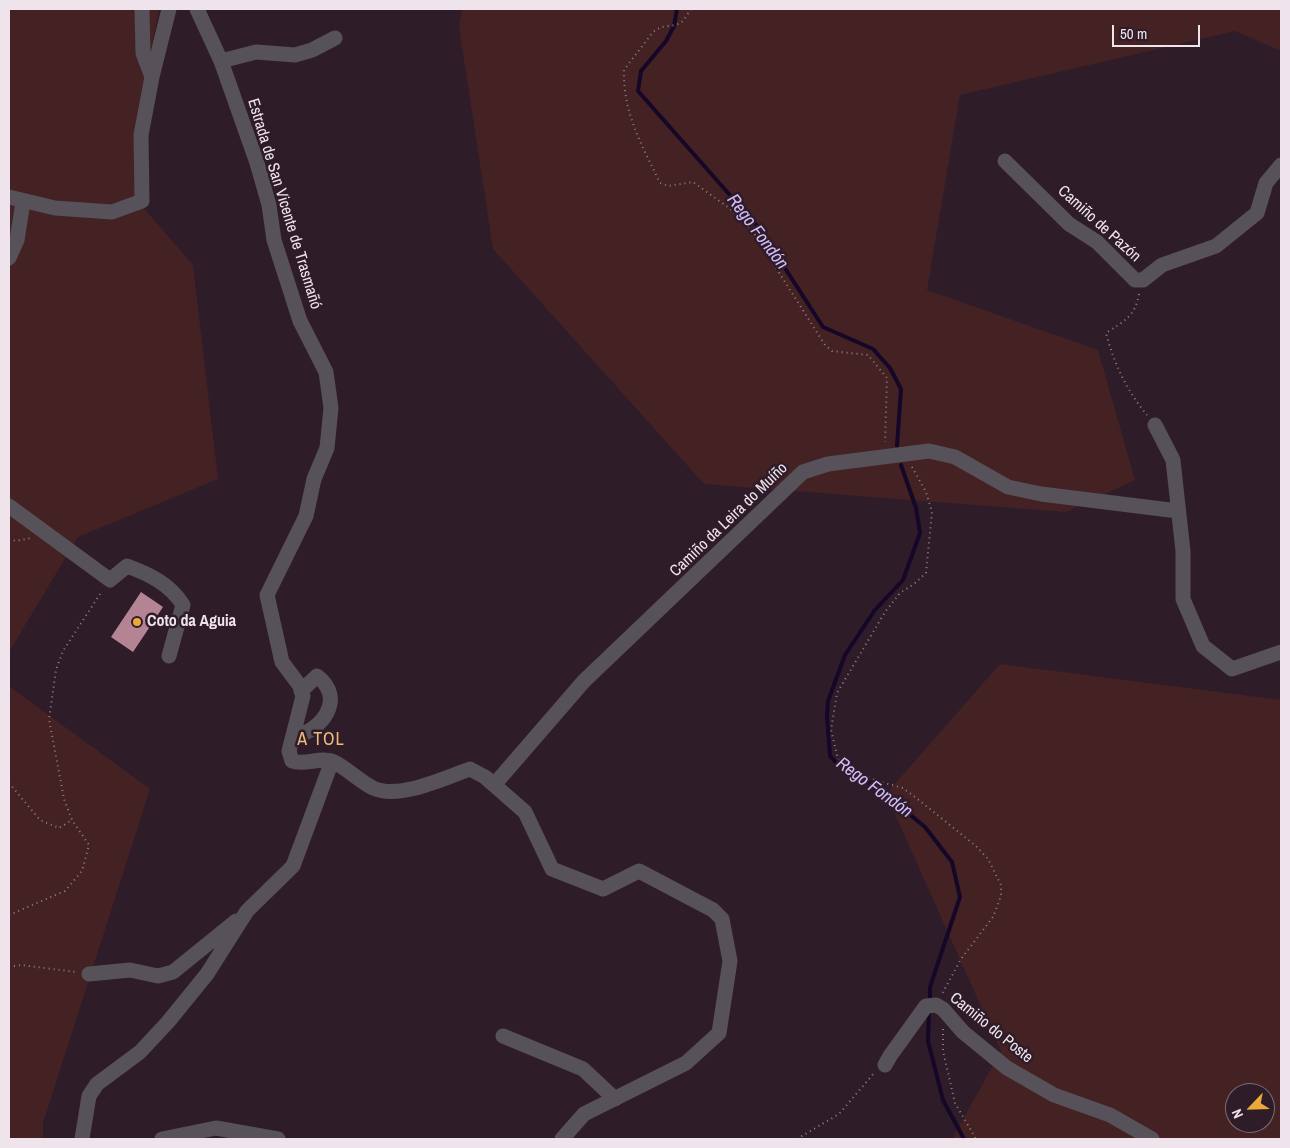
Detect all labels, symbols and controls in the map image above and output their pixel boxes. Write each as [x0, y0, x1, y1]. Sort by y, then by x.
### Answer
scale bar [1115, 15, 1202, 47]
text: 50 m [1120, 23, 1147, 44]
street label: Estrada de San Vicente de Trasmañó [243, 97, 325, 311]
street label: Camiño de Pazón [1054, 182, 1144, 266]
water label: Rego Fondón [722, 190, 792, 274]
street label: Camiño da Leira do Muíño [666, 459, 792, 581]
place label: Coto da Aguia [147, 612, 236, 632]
marker: Coto da Aguia [131, 616, 143, 628]
district label: A TOL [297, 729, 345, 751]
water label: Rego Fondón [832, 753, 916, 823]
street label: Camiño do Poste [946, 989, 1036, 1067]
north arrow [1225, 1083, 1275, 1133]
text: N [1227, 1106, 1247, 1121]

